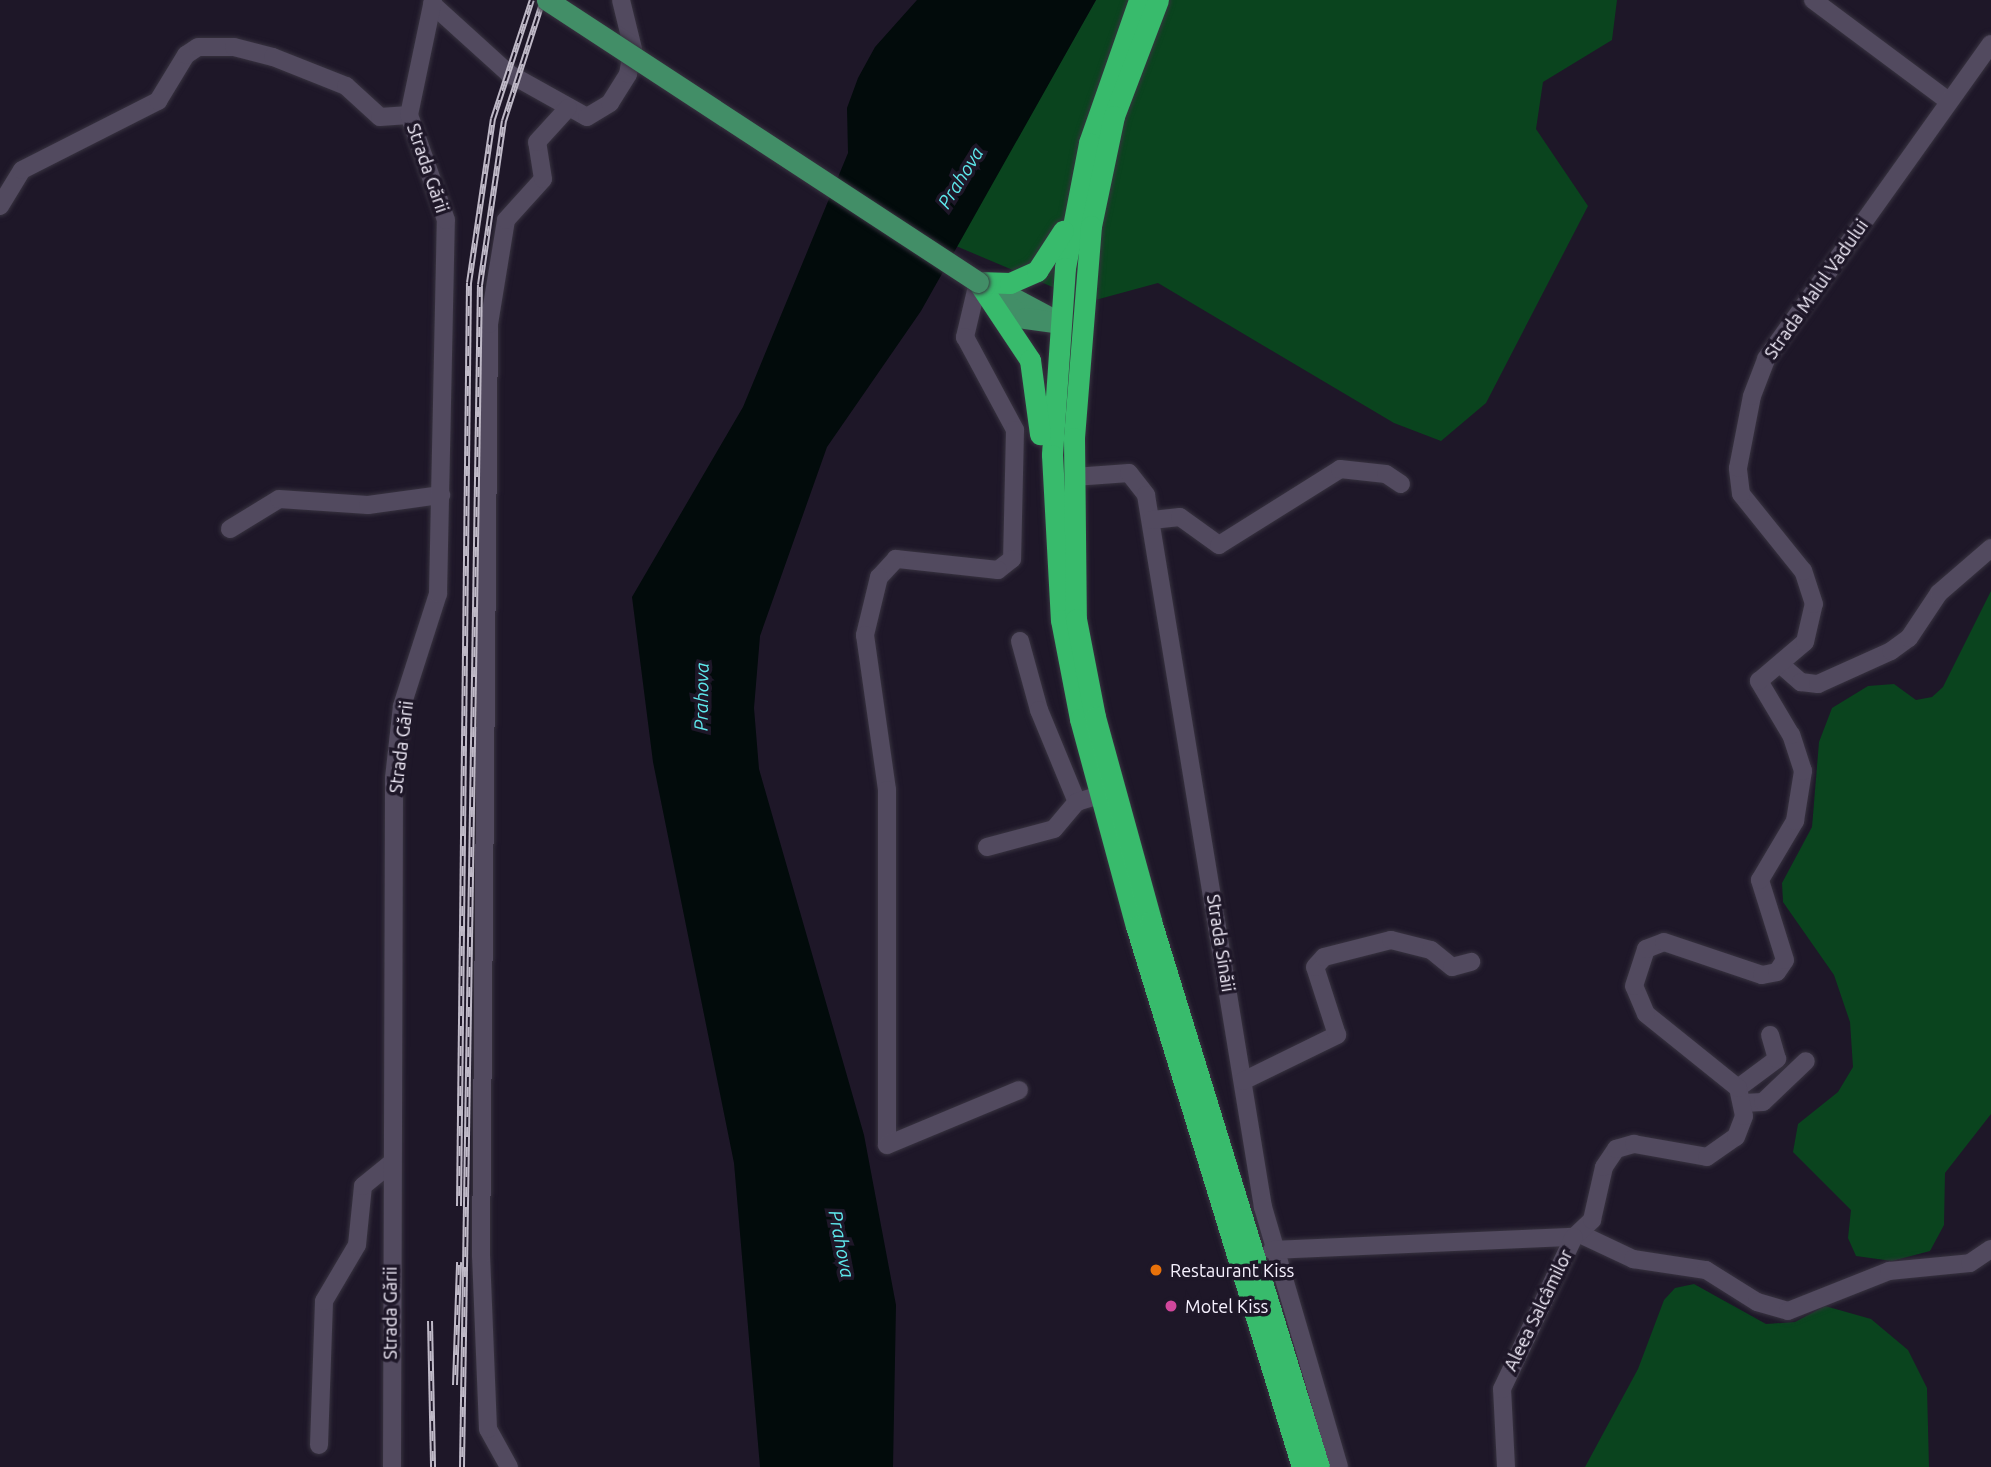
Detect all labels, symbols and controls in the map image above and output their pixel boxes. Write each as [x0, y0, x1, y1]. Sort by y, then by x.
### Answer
street label: Strada Gării [403, 120, 453, 216]
water label: Prahova [933, 143, 989, 213]
street label: Strada Malul Vadului [1760, 215, 1872, 363]
water label: Prahova [690, 663, 714, 731]
street label: Strada Gării [385, 699, 417, 795]
street label: Strada Sinăii [1203, 893, 1239, 993]
water label: Prahova [823, 1208, 859, 1280]
street label: Aleea Salcâmilor [1499, 1246, 1577, 1374]
place label: Restaurant Kiss [1170, 1259, 1294, 1281]
marker: Restaurant Kiss [1148, 1262, 1164, 1278]
street label: Strada Gării [379, 1266, 401, 1360]
place label: Motel Kiss [1185, 1295, 1268, 1317]
marker: Motel Kiss [1163, 1298, 1179, 1314]

